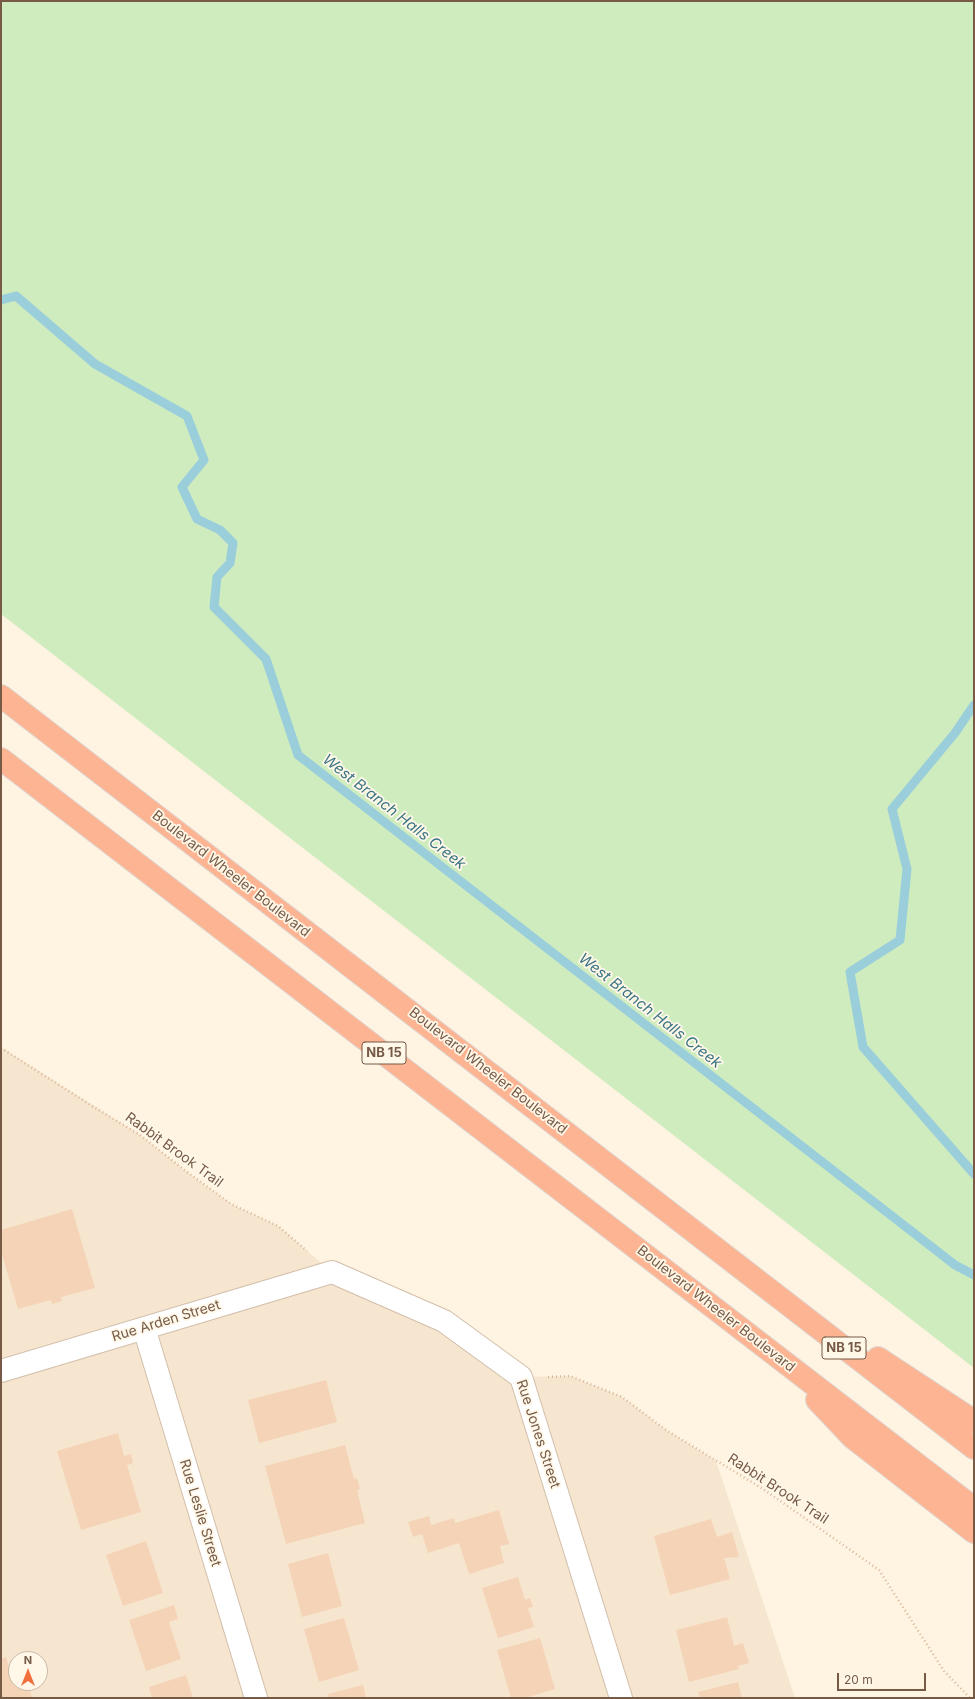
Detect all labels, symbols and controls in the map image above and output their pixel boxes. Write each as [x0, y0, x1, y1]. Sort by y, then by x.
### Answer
water label: West Branch Halls Creek [319, 751, 469, 873]
street label: Boulevard Wheeler Boulevard [149, 807, 313, 941]
water label: West Branch Halls Creek [575, 950, 725, 1072]
street label: Boulevard Wheeler Boulevard [406, 1004, 570, 1138]
road number: NB 15 [362, 1042, 406, 1064]
street label: Rabbit Brook Trail [122, 1109, 226, 1191]
street label: Boulevard Wheeler Boulevard [634, 1242, 798, 1376]
street label: Rue Arden Street [110, 1297, 222, 1345]
road number: NB 15 [822, 1337, 866, 1359]
street label: Rue Jones Street [513, 1378, 563, 1490]
street label: Rabbit Brook Trail [725, 1450, 831, 1528]
street label: Rue Leslie Street [176, 1457, 224, 1569]
north arrow [8, 1651, 48, 1691]
text: N [24, 1653, 32, 1667]
scale bar [839, 1665, 928, 1691]
text: 20 m [844, 1672, 873, 1687]

